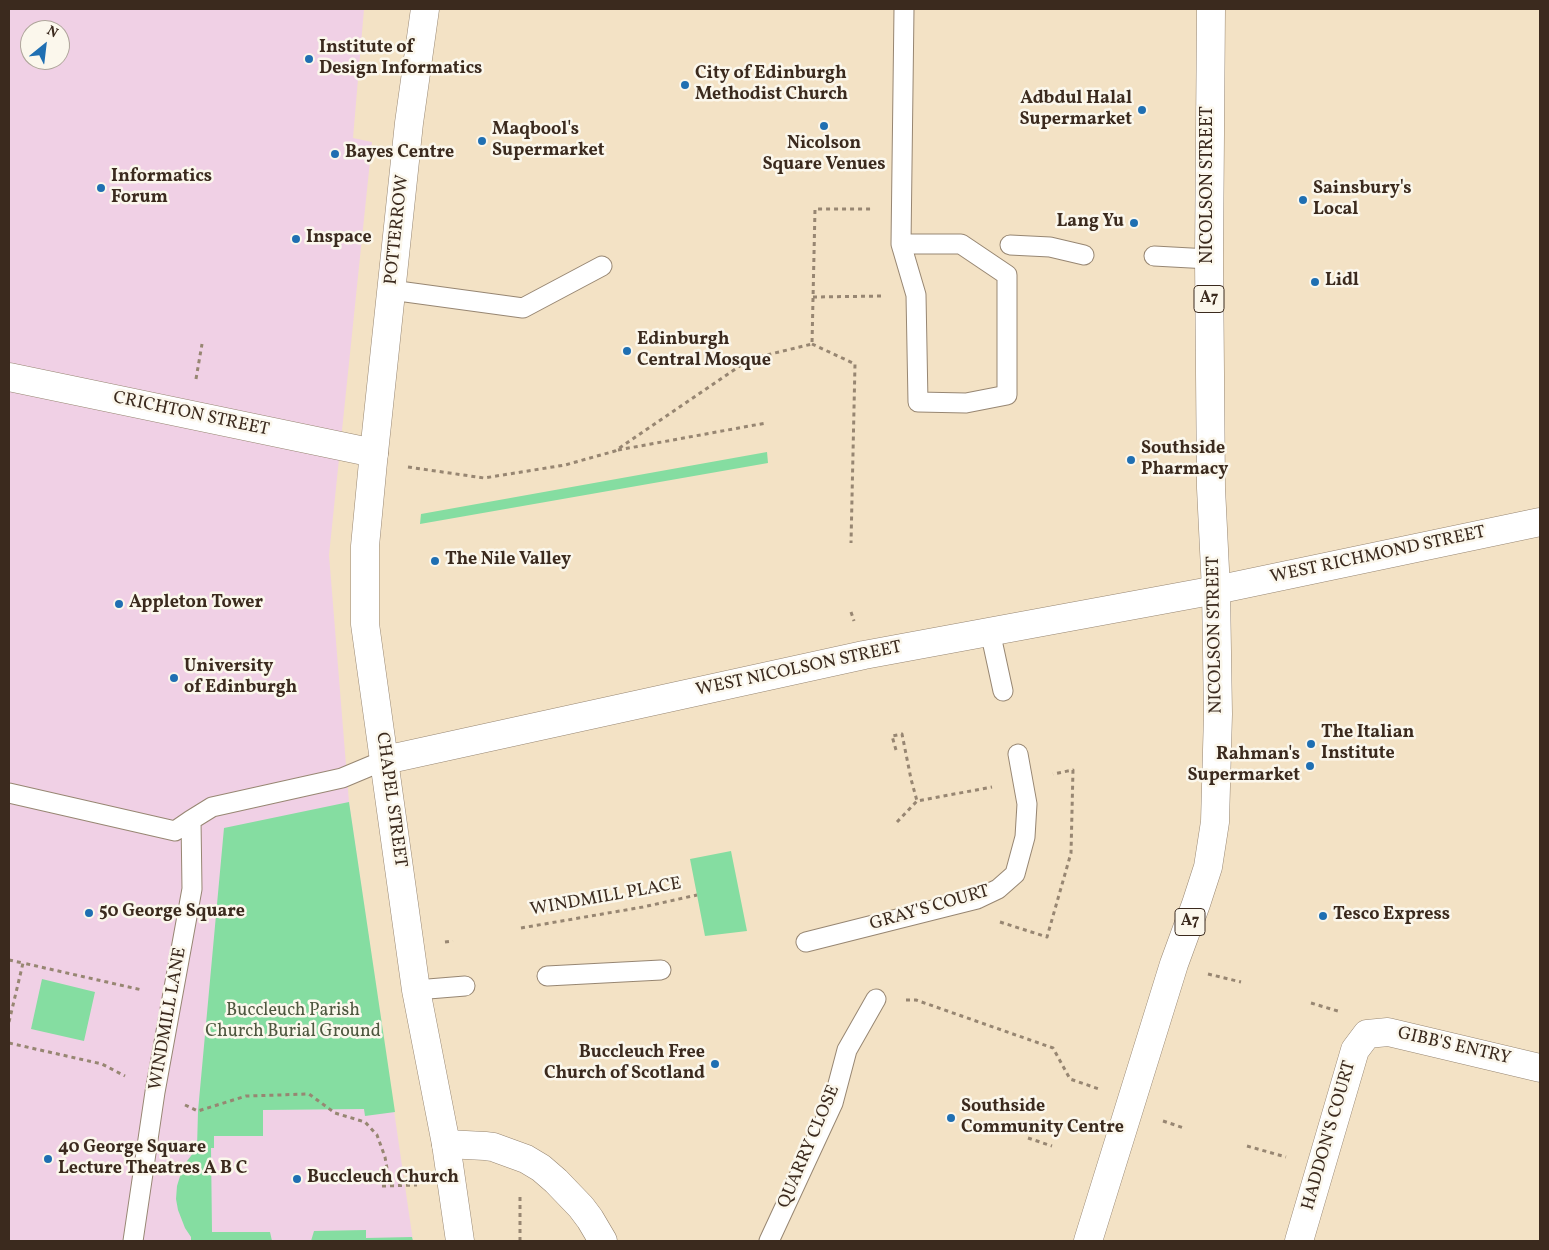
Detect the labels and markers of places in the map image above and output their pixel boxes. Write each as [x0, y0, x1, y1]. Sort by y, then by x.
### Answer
place label: Institute of Design Informatics [319, 38, 482, 80]
marker: Institute of Design Informatics [303, 53, 315, 65]
place label: City of Edinburgh Methodist Church [695, 64, 848, 106]
marker: City of Edinburgh Methodist Church [679, 79, 691, 91]
place label: Adbdul Halal Supermarket [1019, 89, 1132, 132]
marker: Adbdul Halal Supermarket [1136, 104, 1148, 116]
place label: Maqbool's Supermarket [492, 120, 605, 162]
marker: Nicolson Square Venues [818, 120, 830, 132]
place label: Nicolson Square Venues [763, 134, 885, 176]
marker: Maqbool's Supermarket [476, 135, 488, 147]
place label: Bayes Centre [345, 143, 454, 165]
marker: Bayes Centre [329, 148, 341, 160]
place label: Informatics Forum [111, 167, 212, 210]
place label: Sainsbury's Local [1313, 179, 1412, 222]
marker: Informatics Forum [95, 182, 107, 194]
marker: Sainsbury's Local [1297, 194, 1309, 206]
place label: Lang Yu [1057, 212, 1124, 234]
marker: Lang Yu [1128, 217, 1140, 229]
place label: Inspace [306, 228, 372, 250]
marker: Inspace [290, 233, 302, 245]
place label: Lidl [1325, 271, 1359, 293]
marker: Lidl [1309, 276, 1321, 288]
place label: Edinburgh Central Mosque [637, 330, 771, 372]
marker: Edinburgh Central Mosque [621, 345, 633, 357]
place label: Southside Pharmacy [1141, 439, 1228, 482]
marker: Southside Pharmacy [1125, 454, 1137, 466]
place label: The Nile Valley [445, 550, 571, 572]
marker: The Nile Valley [429, 555, 441, 567]
place label: Appleton Tower [129, 593, 263, 615]
marker: Appleton Tower [113, 598, 125, 610]
place label: University of Edinburgh [184, 657, 297, 700]
marker: University of Edinburgh [168, 672, 180, 684]
place label: The Italian Institute [1321, 723, 1414, 766]
marker: The Italian Institute [1305, 738, 1317, 750]
place label: Rahman's Supermarket [1187, 745, 1300, 788]
marker: Rahman's Supermarket [1304, 760, 1316, 772]
place label: 50 George Square [99, 902, 245, 924]
place label: Tesco Express [1333, 905, 1450, 927]
marker: 50 George Square [83, 907, 95, 919]
marker: Tesco Express [1317, 910, 1329, 922]
place label: Buccleuch Free Church of Scotland [544, 1043, 705, 1086]
marker: Buccleuch Free Church of Scotland [709, 1058, 721, 1070]
place label: Southside Community Centre [961, 1097, 1124, 1140]
marker: Southside Community Centre [945, 1112, 957, 1124]
place label: 40 George Square Lecture Theatres A B C [58, 1138, 247, 1180]
marker: 40 George Square Lecture Theatres A B C [42, 1153, 54, 1165]
place label: Buccleuch Church [307, 1168, 459, 1190]
marker: Buccleuch Church [291, 1173, 303, 1185]

